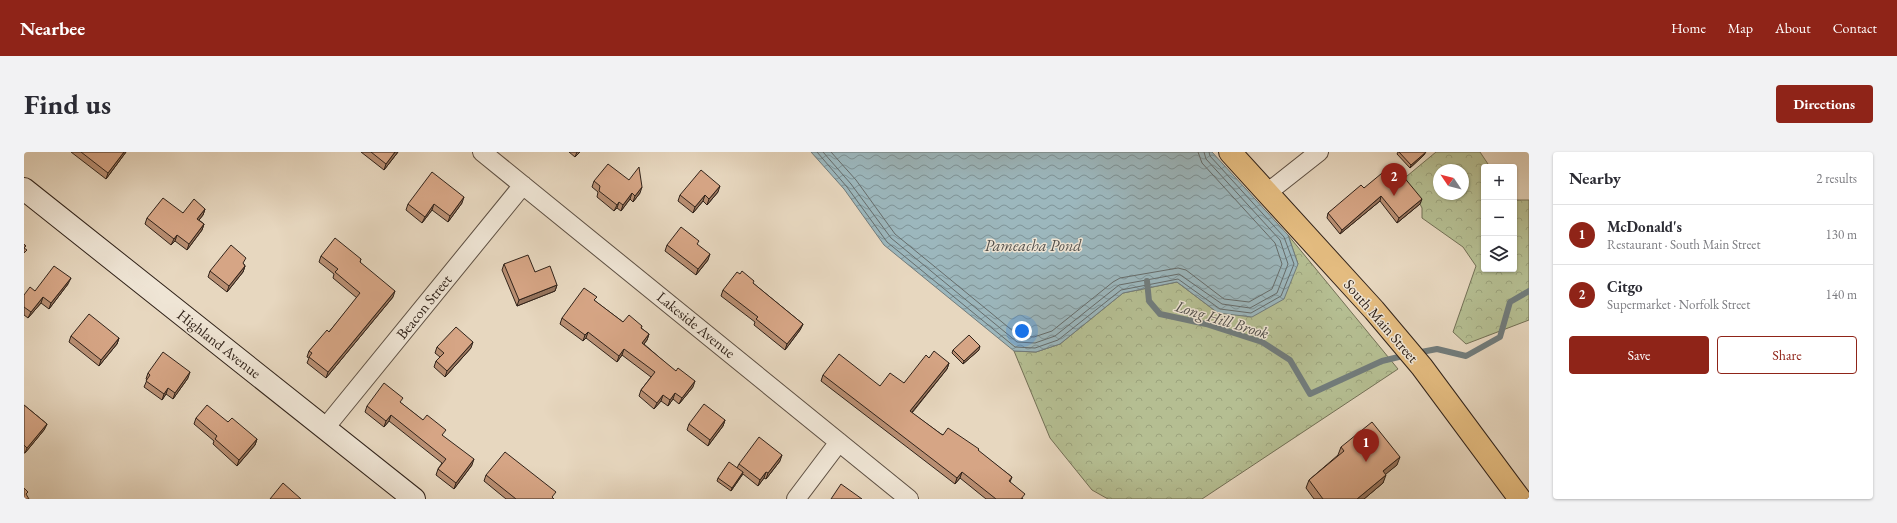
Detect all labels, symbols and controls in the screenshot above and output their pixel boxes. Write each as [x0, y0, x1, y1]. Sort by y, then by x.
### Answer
text: Nearbee [20, 16, 85, 41]
text: Home [1671, 19, 1706, 37]
text: Map [1728, 19, 1753, 37]
text: About [1775, 19, 1811, 37]
text: Contact [1833, 19, 1877, 37]
button: Directions [1776, 85, 1873, 123]
text: Find us [24, 86, 111, 122]
pin: 2 [1381, 163, 1407, 196]
north arrow [1433, 164, 1469, 200]
map controls [1481, 164, 1517, 272]
button: + [1481, 164, 1517, 200]
text: Nearby [1569, 167, 1621, 189]
text: 2 results [1816, 170, 1857, 187]
button: − [1481, 200, 1517, 236]
text: McDonald's [1607, 217, 1682, 236]
text: 1 [1579, 226, 1585, 243]
text: 130 m [1826, 226, 1857, 243]
water label: Pameacha Pond [984, 235, 1082, 256]
button: layers [1481, 236, 1517, 272]
text: Restaurant · South Main Street [1607, 236, 1761, 253]
street label: Beacon Street [392, 270, 456, 343]
street label: South Main Street [1340, 275, 1423, 367]
text: Citgo [1607, 277, 1643, 296]
text: 2 [1579, 286, 1585, 303]
text: 140 m [1826, 286, 1857, 303]
street label: Lakeside Avenue [653, 287, 740, 362]
water label: Long Hill Brook [1172, 295, 1272, 344]
text: Supermarket · Norfolk Street [1607, 296, 1750, 313]
street label: Highland Avenue [174, 305, 265, 382]
your location [1012, 321, 1032, 341]
button: Save [1569, 336, 1709, 374]
button: Share [1717, 336, 1857, 374]
pin: 1 [1353, 429, 1379, 462]

